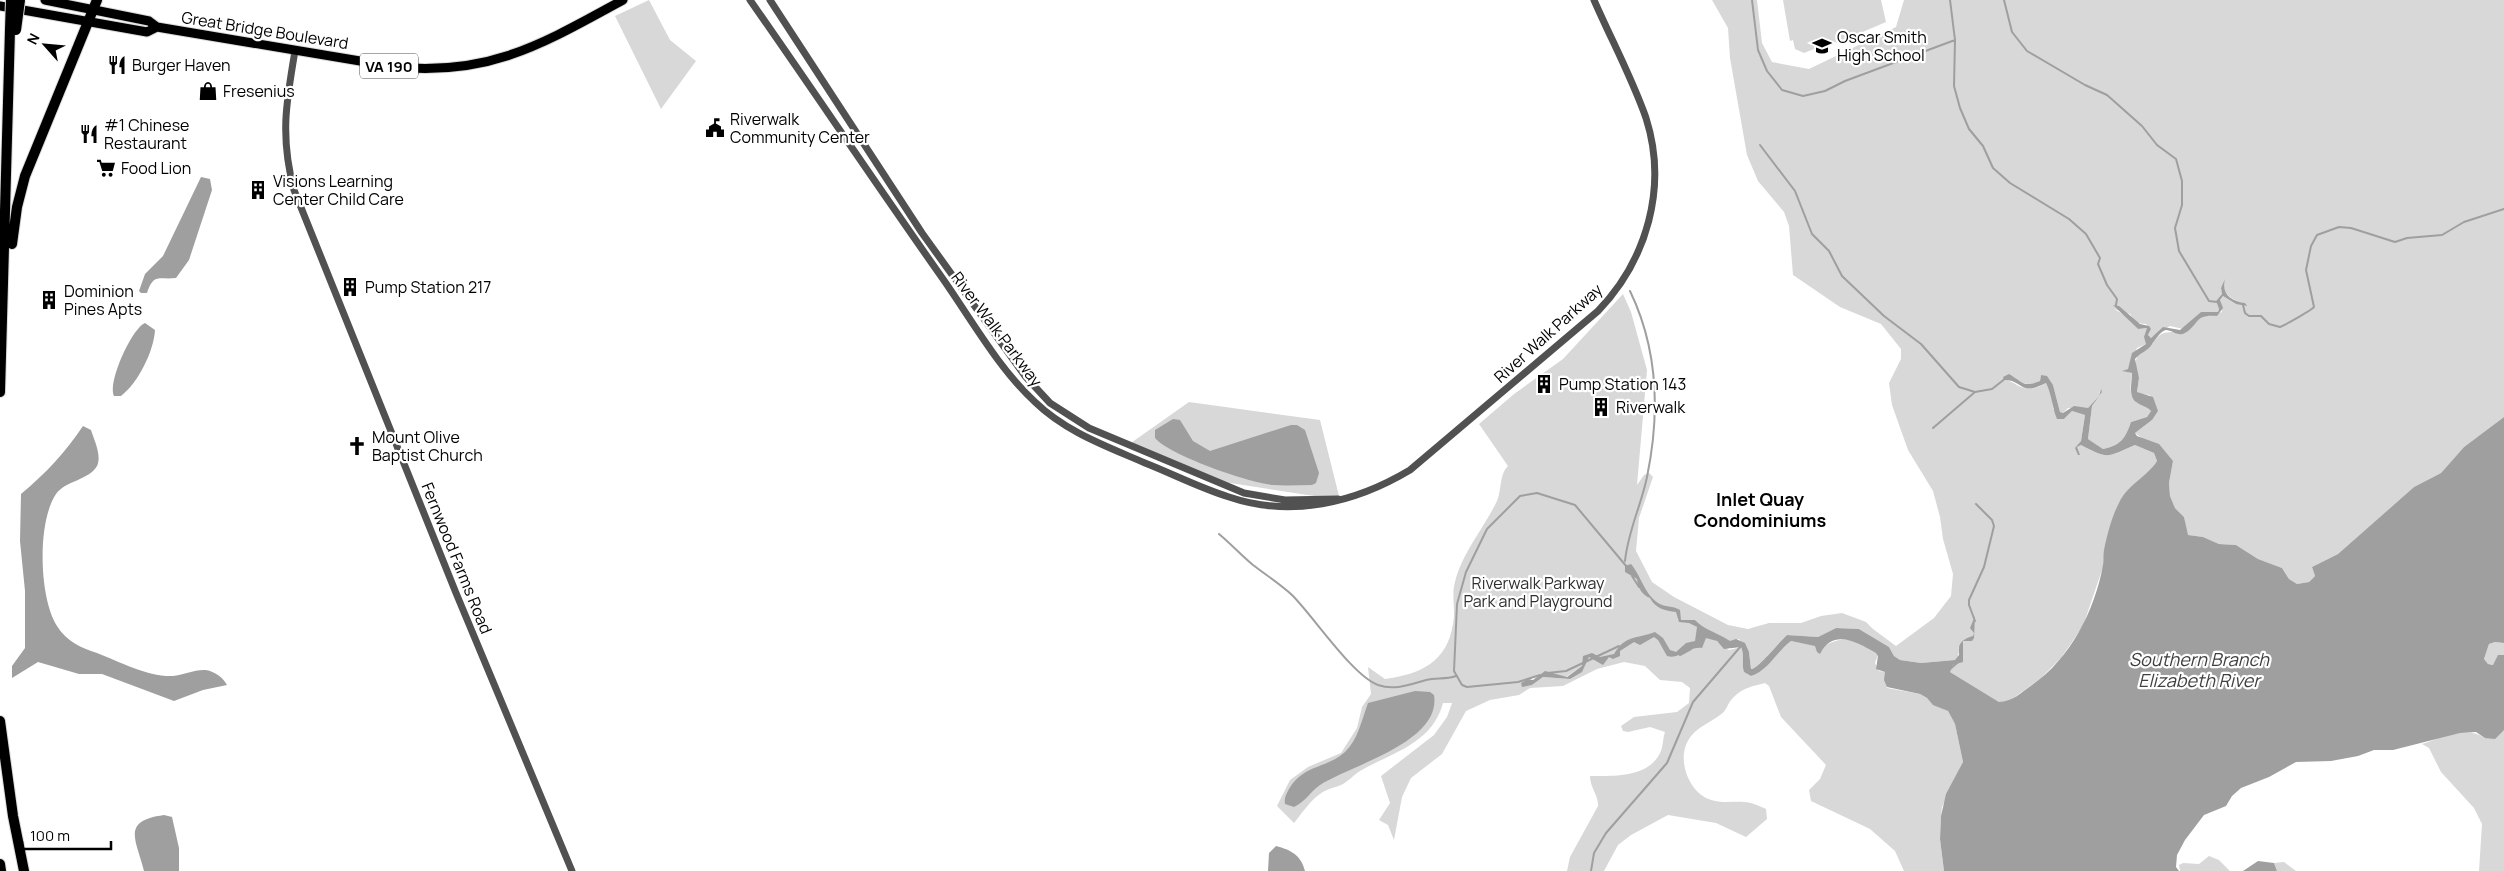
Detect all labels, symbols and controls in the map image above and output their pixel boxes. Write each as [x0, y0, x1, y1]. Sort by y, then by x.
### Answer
street label: Great Bridge Boulevard [180, 6, 350, 54]
north arrow [20, 20, 70, 70]
place label: Oscar Smith High School [1837, 26, 1927, 66]
text: N [22, 30, 44, 48]
school or university icon: Oscar Smith High School [1811, 35, 1833, 57]
restaurant icon: Burger Haven [106, 54, 128, 76]
place label: Burger Haven [132, 54, 231, 76]
road number: VA 190 [360, 54, 418, 78]
shop icon: Fresenius [197, 80, 219, 102]
place label: Fresenius [223, 80, 295, 102]
place label: Riverwalk Community Center [730, 108, 870, 148]
place label: #1 Chinese Restaurant [104, 114, 189, 154]
public building icon: Riverwalk Community Center [704, 117, 726, 139]
restaurant icon: #1 Chinese Restaurant [78, 123, 100, 145]
supermarket icon: Food Lion [95, 157, 117, 179]
place label: Food Lion [121, 157, 191, 179]
place label: Visions Learning Center Child Care [273, 170, 404, 210]
building icon: Visions Learning Center Child Care [247, 179, 269, 201]
street label: River Walk Parkway [947, 267, 1048, 391]
building icon: Pump Station 217 [339, 276, 361, 298]
place label: Pump Station 217 [365, 276, 491, 298]
street label: River Walk Parkway [1489, 278, 1607, 388]
place label: Dominion Pines Apts [64, 280, 142, 320]
building icon: Dominion Pines Apts [38, 289, 60, 311]
building icon: Pump Station 143 [1533, 373, 1555, 395]
place label: Pump Station 143 [1559, 373, 1686, 395]
building icon: Riverwalk [1590, 396, 1612, 418]
place label: Riverwalk [1616, 396, 1686, 418]
place label: Mount Olive Baptist Church [372, 426, 483, 466]
church icon: Mount Olive Baptist Church [346, 435, 368, 457]
street label: Fernwood Farms Road [417, 479, 497, 637]
district label: Inlet Quay Condominiums [1694, 487, 1826, 532]
park label: Riverwalk Parkway Park and Playground [1463, 572, 1613, 612]
water label: Southern Branch Elizabeth River [2129, 647, 2270, 692]
scale bar [22, 818, 111, 850]
text: 100 m [30, 825, 70, 846]

